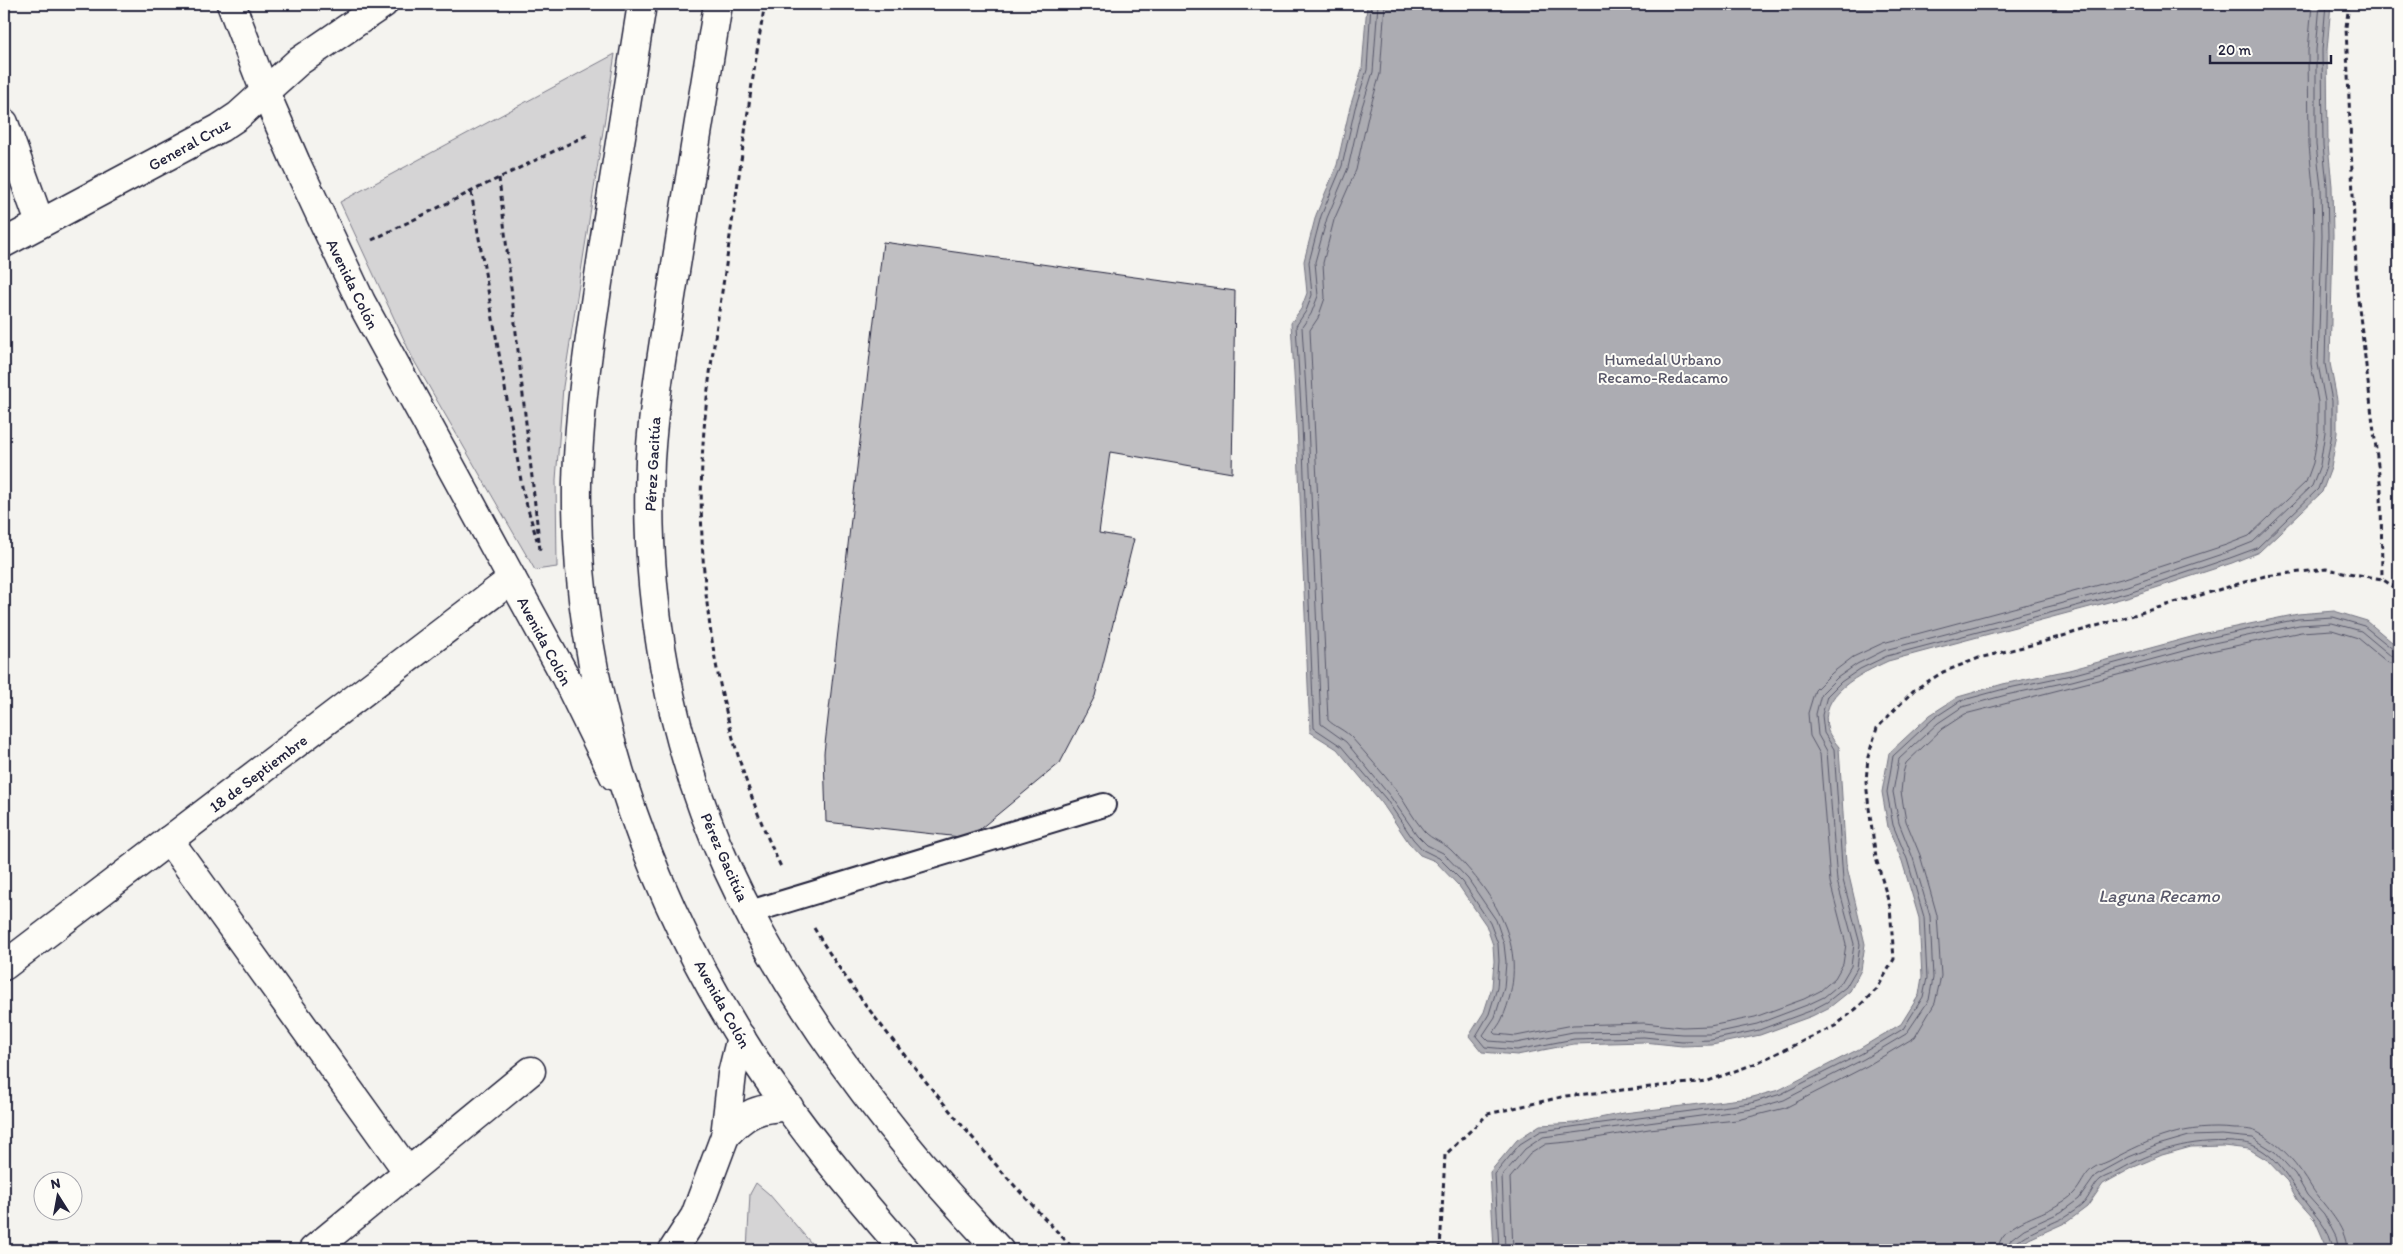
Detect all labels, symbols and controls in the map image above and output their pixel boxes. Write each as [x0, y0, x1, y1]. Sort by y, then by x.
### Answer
scale bar [2210, 32, 2332, 64]
text: 20 m [2218, 41, 2252, 59]
street label: General Cruz [145, 114, 234, 175]
street label: Avenida Colón [323, 236, 383, 333]
park label: Humedal Urbano Recamo-Redacamo [1598, 350, 1728, 387]
street label: Pérez Gacitúa [641, 416, 665, 512]
street label: Avenida Colón [513, 593, 576, 689]
street label: 18 de Septiembre [206, 730, 311, 816]
street label: Pérez Gacitúa [697, 810, 753, 905]
water label: Laguna Recamo [2098, 885, 2221, 907]
street label: Avenida Colón [690, 957, 755, 1052]
north arrow [32, 1172, 82, 1222]
text: N [49, 1174, 62, 1193]

